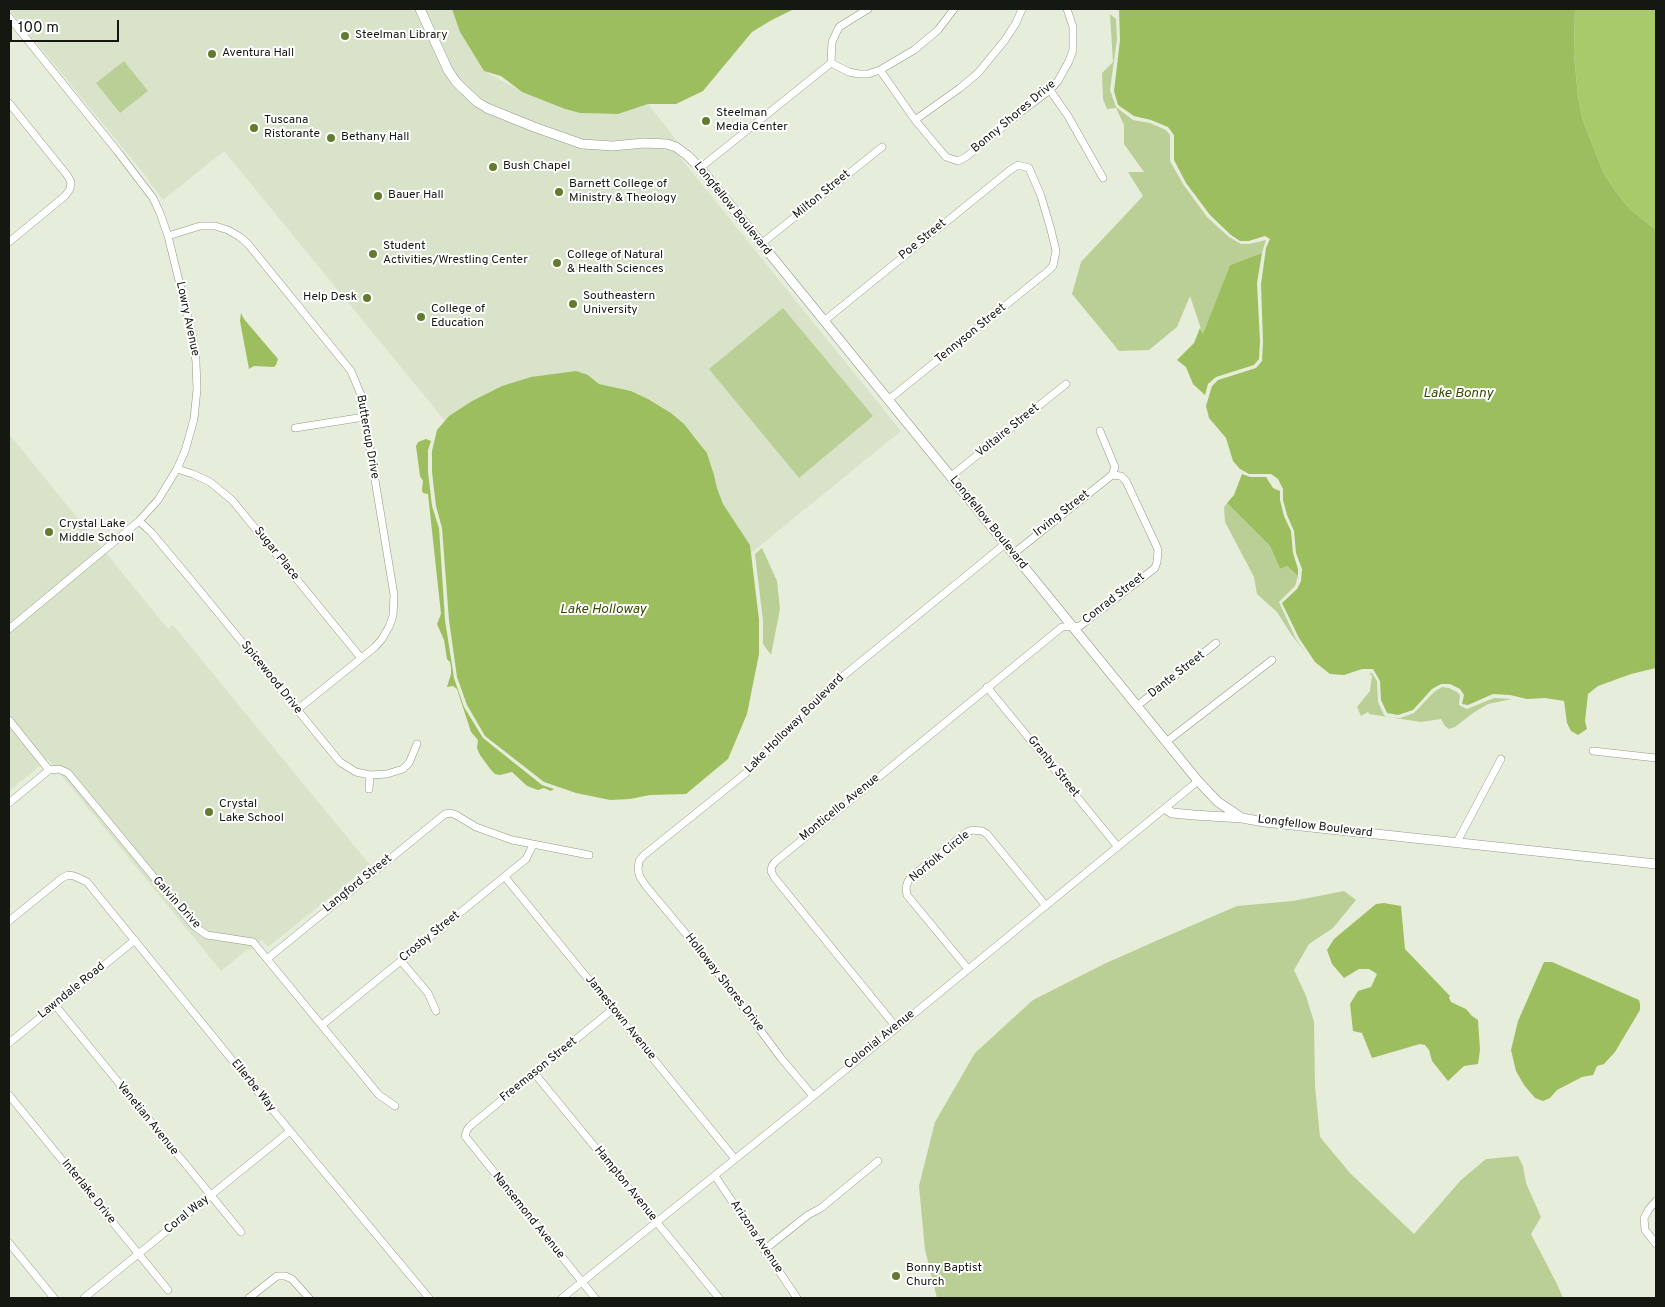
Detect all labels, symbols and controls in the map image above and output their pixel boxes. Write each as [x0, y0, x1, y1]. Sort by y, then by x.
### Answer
scale bar [12, 10, 121, 42]
text: 100 m [18, 19, 59, 38]
place label: Steelman Library [355, 29, 447, 43]
marker: Steelman Library [339, 30, 351, 42]
place label: Aventura Hall [222, 47, 294, 61]
marker: Aventura Hall [206, 48, 218, 60]
street label: Bonny Shores Drive [969, 77, 1059, 157]
place label: Steelman Media Center [716, 107, 788, 135]
place label: Tuscana Ristorante [264, 114, 320, 142]
marker: Steelman Media Center [700, 115, 712, 127]
marker: Tuscana Ristorante [248, 122, 260, 134]
place label: Bethany Hall [341, 131, 409, 145]
marker: Bethany Hall [325, 132, 337, 144]
place label: Bush Chapel [503, 160, 570, 174]
street label: Longfellow Boulevard [690, 160, 774, 258]
marker: Bush Chapel [487, 161, 499, 173]
street label: Milton Street [790, 168, 854, 222]
place label: Barnett College of Ministry & Theology [569, 178, 677, 206]
marker: Barnett College of Ministry & Theology [553, 186, 565, 198]
place label: Bauer Hall [388, 189, 444, 203]
marker: Bauer Hall [372, 190, 384, 202]
street label: Poe Street [896, 217, 950, 263]
place label: Student Activities/Wrestling Center [383, 240, 528, 268]
marker: Student Activities/Wrestling Center [367, 248, 379, 260]
place label: College of Natural & Health Sciences [567, 249, 664, 277]
marker: College of Natural & Health Sciences [551, 257, 563, 269]
street label: Lowry Avenue [172, 280, 202, 358]
place label: Southeastern University [583, 290, 655, 318]
place label: Help Desk [303, 291, 357, 305]
marker: Help Desk [361, 292, 373, 304]
marker: Southeastern University [567, 298, 579, 310]
street label: Tennyson Street [933, 301, 1009, 367]
place label: College of Education [431, 303, 485, 331]
marker: College of Education [415, 311, 427, 323]
water label: Lake Bonny [1423, 386, 1493, 402]
street label: Buttercup Drive [353, 394, 381, 480]
street label: Voltaire Street [974, 401, 1042, 461]
street label: Longfellow Boulevard [946, 474, 1030, 572]
street label: Irving Street [1031, 488, 1093, 540]
place label: Crystal Lake Middle School [59, 518, 134, 546]
street label: Sugar Place [250, 524, 302, 584]
marker: Crystal Lake Middle School [43, 526, 55, 538]
street label: Conrad Street [1080, 570, 1148, 628]
water label: Lake Holloway [560, 602, 646, 618]
street label: Spicewood Drive [237, 639, 305, 717]
street label: Dante Street [1146, 648, 1208, 702]
street label: Lake Holloway Boulevard [742, 671, 848, 777]
street label: Granby Street [1024, 733, 1082, 801]
street label: Monticello Avenue [797, 771, 883, 845]
place label: Crystal Lake School [219, 798, 284, 826]
marker: Crystal Lake School [203, 806, 215, 818]
street label: Longfellow Boulevard [1257, 813, 1373, 841]
street label: Norfolk Circle [907, 828, 973, 886]
street label: Langford Street [321, 852, 395, 916]
street label: Galvin Drive [149, 874, 203, 932]
street label: Crosby Street [397, 908, 463, 966]
street label: Holloway Shores Drive [681, 931, 767, 1035]
street label: Lawndale Road [36, 960, 108, 1022]
street label: Jamestown Avenue [582, 973, 658, 1063]
street label: Colonial Avenue [842, 1007, 918, 1073]
street label: Freemason Street [498, 1035, 580, 1105]
street label: Ellerbe Way [227, 1057, 279, 1115]
street label: Venetian Avenue [113, 1079, 181, 1159]
street label: Hampton Avenue [590, 1144, 660, 1224]
street label: Interlake Drive [58, 1157, 118, 1227]
street label: Nansemond Avenue [489, 1170, 567, 1262]
street label: Coral Way [162, 1193, 212, 1237]
street label: Arizona Avenue [726, 1198, 786, 1276]
place label: Bonny Baptist Church [906, 1262, 982, 1290]
marker: Bonny Baptist Church [890, 1270, 902, 1282]

